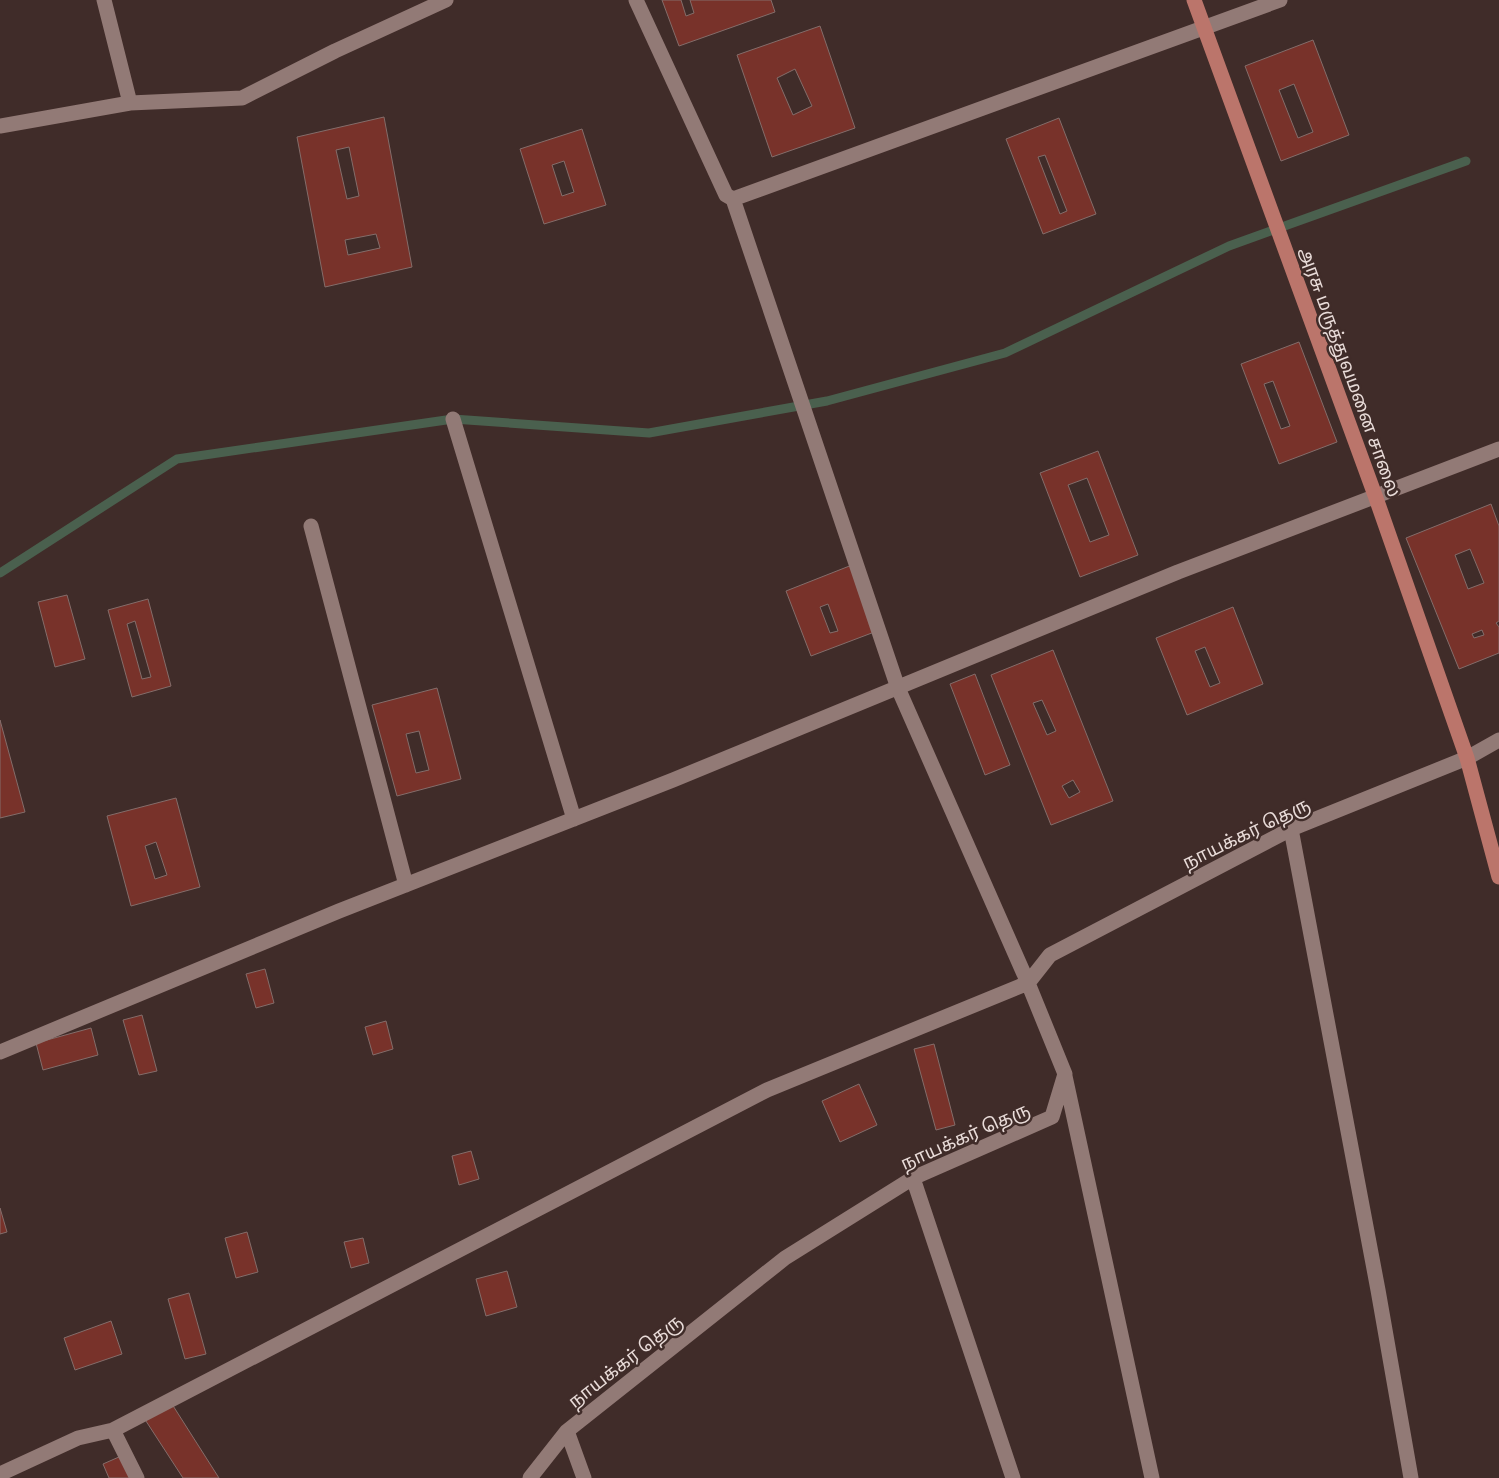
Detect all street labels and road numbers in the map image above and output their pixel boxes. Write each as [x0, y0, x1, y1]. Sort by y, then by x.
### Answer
street label: அரசு மருத்துவமனை சாலை [1293, 244, 1405, 501]
street label: நாயக்கர் தெரு [1179, 793, 1314, 875]
street label: நாயக்கர் தெரு [897, 1098, 1033, 1176]
street label: நாயக்கர் தெரு [564, 1310, 687, 1414]

